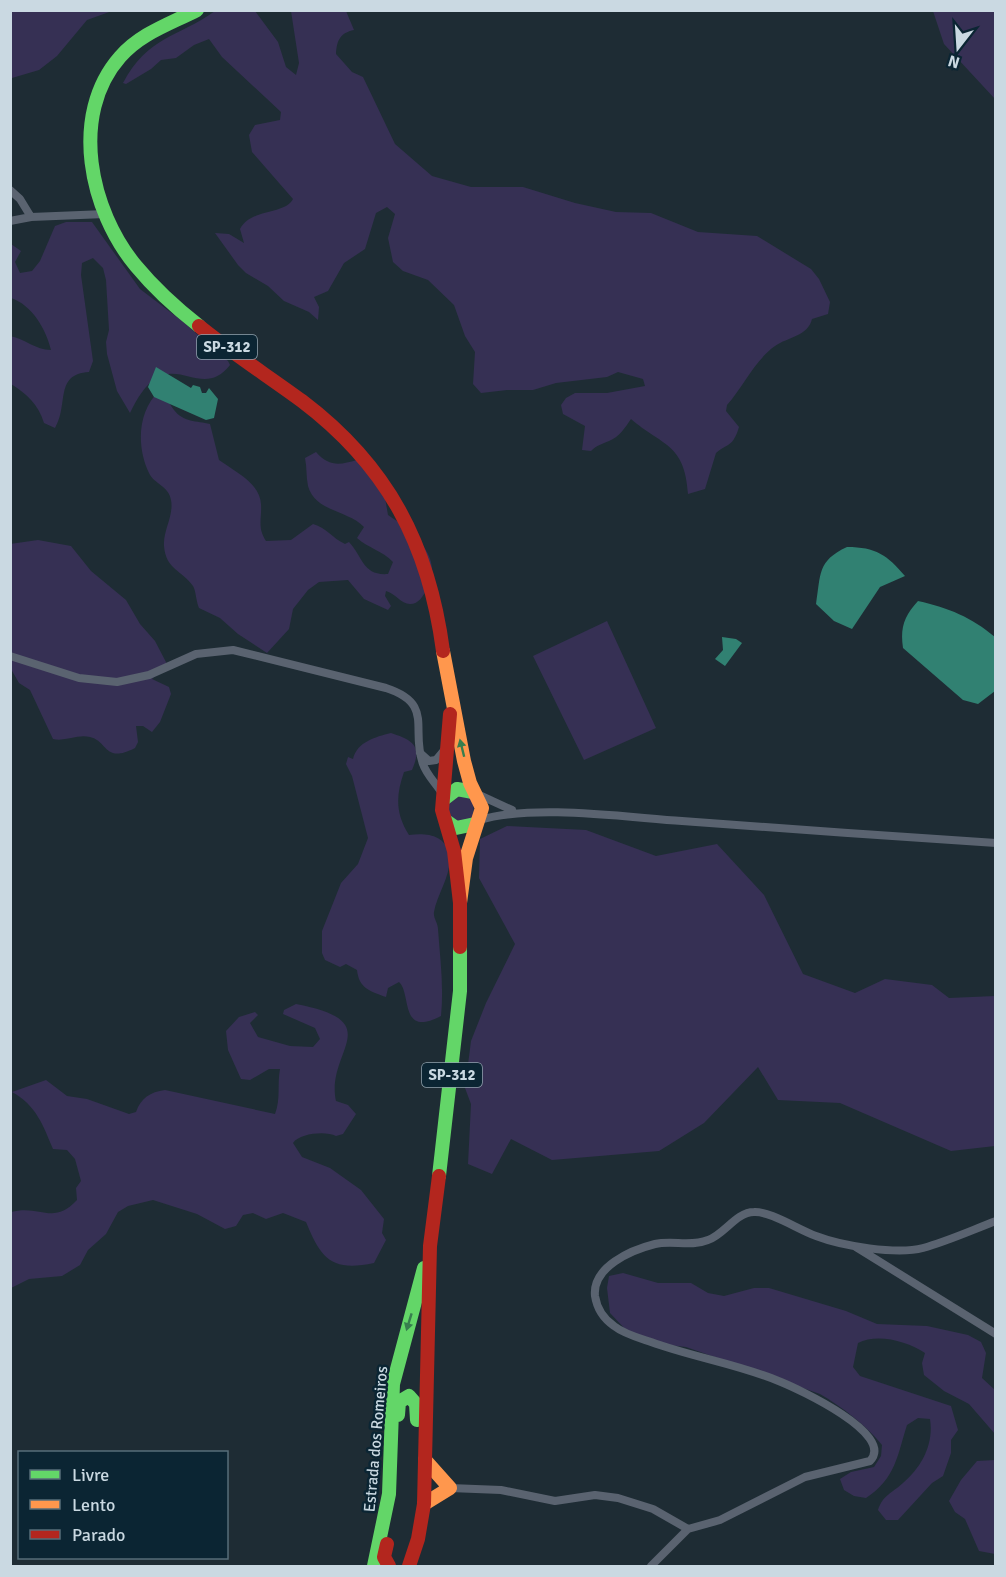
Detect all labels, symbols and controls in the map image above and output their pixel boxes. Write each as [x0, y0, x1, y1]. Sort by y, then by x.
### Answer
north arrow [928, 18, 988, 78]
text: N [946, 50, 962, 73]
road number: SP-312 [197, 335, 257, 359]
one-way arrow [456, 738, 466, 757]
road number: SP-312 [422, 1063, 482, 1087]
one-way arrow [404, 1314, 413, 1332]
street label: Estrada dos Romeiros [360, 1365, 392, 1513]
legend [18, 1451, 228, 1559]
text: Livre [72, 1464, 109, 1486]
text: Lento [72, 1494, 115, 1516]
text: Parado [72, 1524, 125, 1546]

